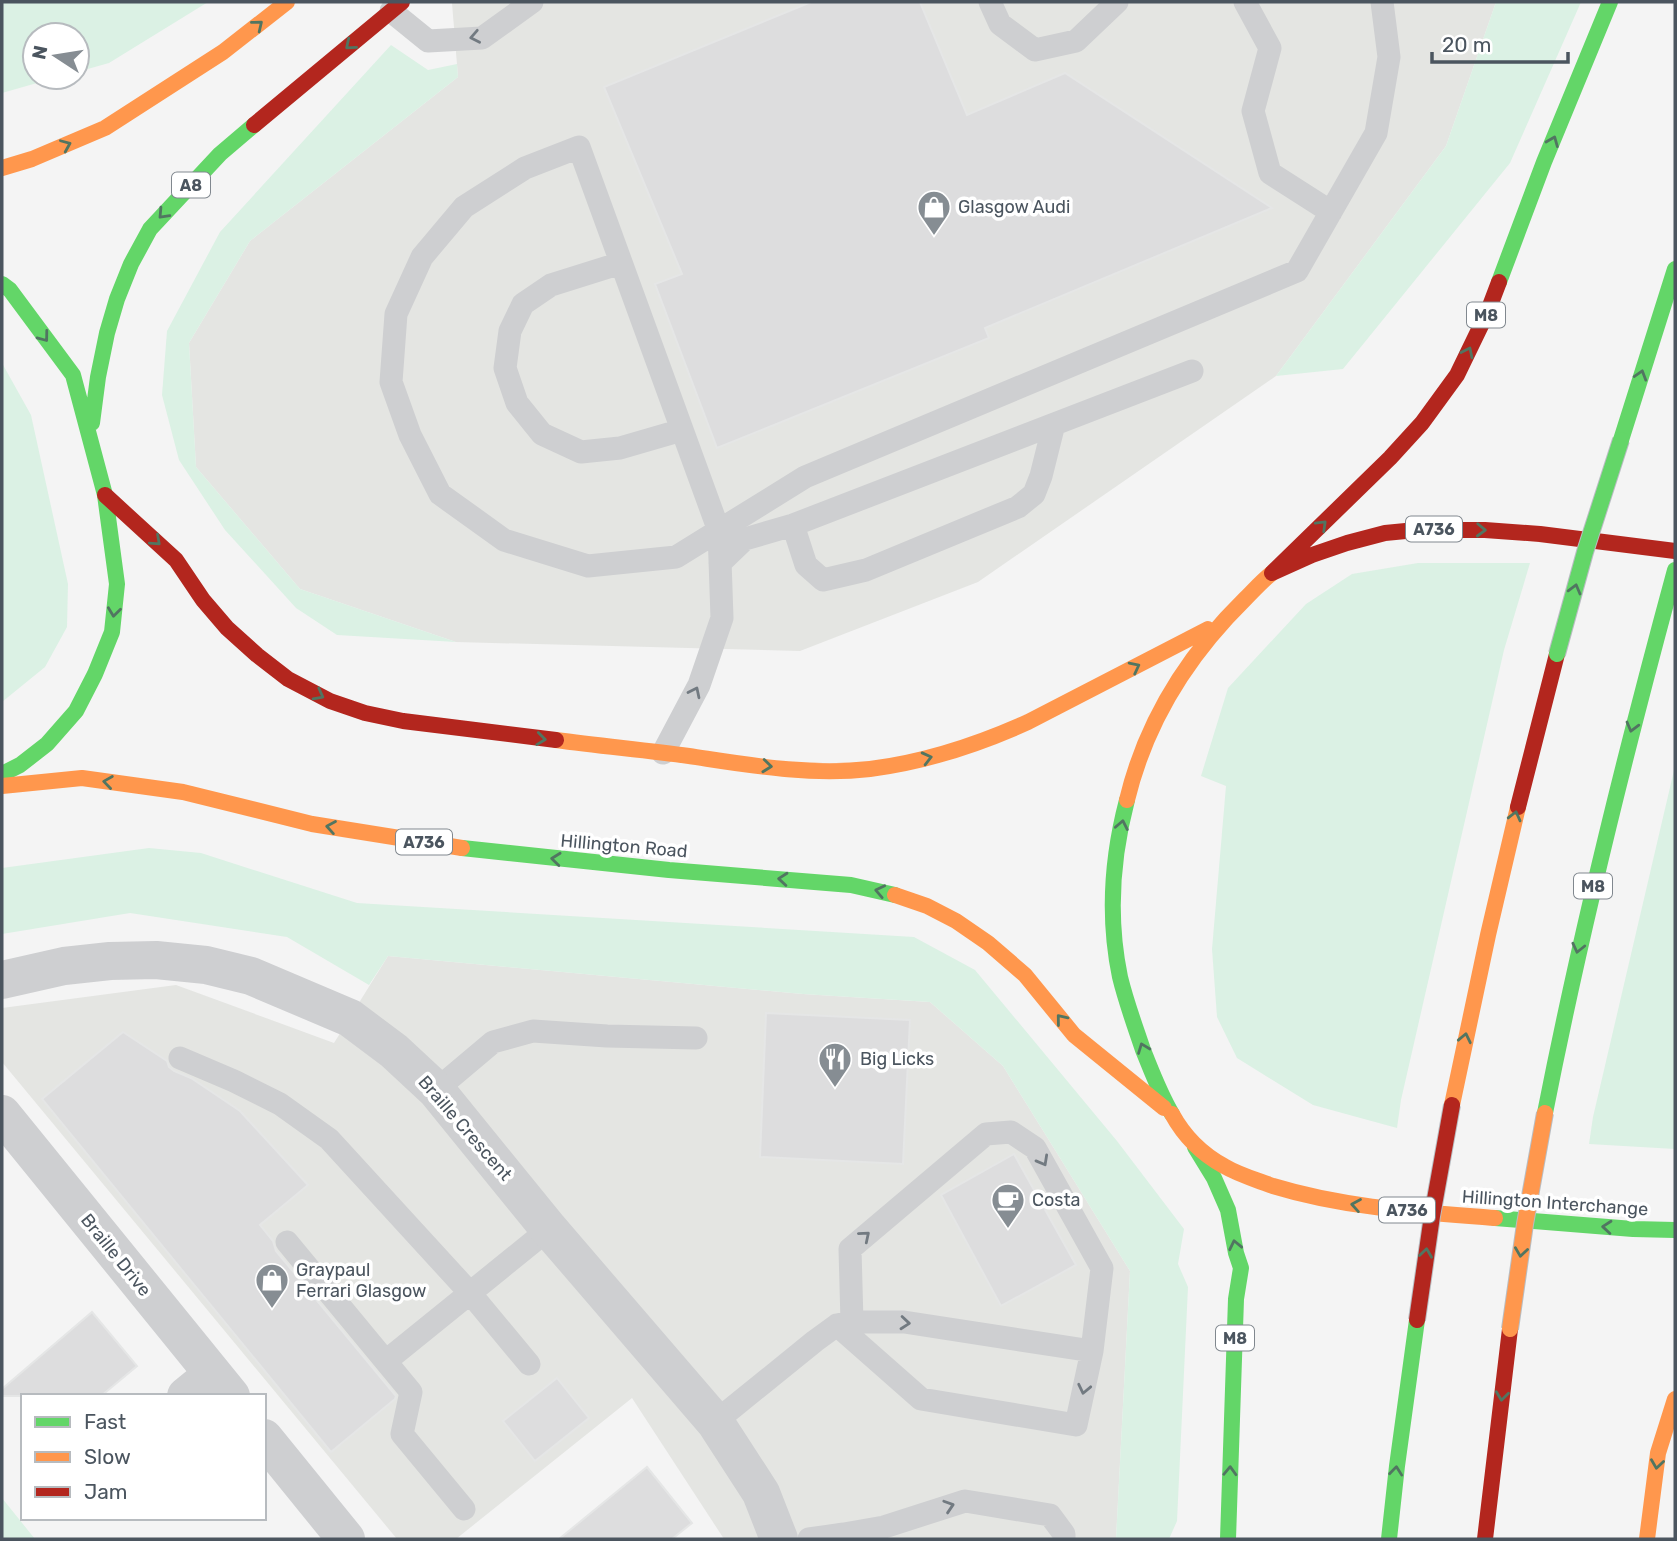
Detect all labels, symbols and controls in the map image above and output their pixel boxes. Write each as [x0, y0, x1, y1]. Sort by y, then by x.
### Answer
one-way arrow [251, 20, 263, 33]
north arrow [21, 21, 91, 91]
scale bar [1432, 21, 1568, 65]
one-way arrow [470, 29, 481, 44]
text: 20 m [1442, 32, 1491, 57]
one-way arrow [345, 37, 358, 49]
text: N [27, 43, 53, 62]
one-way arrow [1544, 136, 1558, 148]
one-way arrow [59, 139, 71, 153]
road number: A8 [172, 172, 210, 197]
shop icon: Glasgow Audi [915, 188, 953, 237]
place label: Glasgow Audi [958, 196, 1070, 218]
one-way arrow [159, 206, 172, 219]
road number: M8 [1467, 302, 1505, 328]
one-way arrow [35, 329, 48, 342]
one-way arrow [1460, 347, 1474, 359]
one-way arrow [1632, 369, 1647, 381]
road number: A736 [1406, 516, 1462, 542]
one-way arrow [1314, 520, 1327, 533]
one-way arrow [1476, 523, 1487, 538]
one-way arrow [147, 533, 160, 545]
one-way arrow [1566, 583, 1581, 595]
one-way arrow [107, 606, 122, 617]
one-way arrow [1128, 662, 1140, 675]
one-way arrow [312, 687, 324, 700]
one-way arrow [686, 687, 700, 699]
one-way arrow [1626, 721, 1640, 733]
one-way arrow [535, 731, 547, 746]
one-way arrow [921, 752, 933, 766]
one-way arrow [762, 758, 773, 773]
one-way arrow [102, 775, 114, 790]
one-way arrow [1507, 810, 1521, 822]
one-way arrow [1113, 819, 1128, 831]
one-way arrow [325, 820, 337, 835]
street label: Hillington Road [560, 829, 688, 863]
road number: A736 [396, 830, 452, 855]
one-way arrow [550, 852, 561, 867]
one-way arrow [777, 872, 788, 887]
road number: M8 [1574, 874, 1612, 898]
one-way arrow [874, 885, 886, 900]
one-way arrow [1572, 942, 1587, 954]
one-way arrow [1057, 1015, 1069, 1028]
one-way arrow [1457, 1032, 1472, 1044]
restaurant icon: Big Licks [816, 1040, 854, 1089]
one-way arrow [1137, 1043, 1151, 1055]
place label: Big Licks [860, 1048, 934, 1070]
street label: Braille Crescent [413, 1071, 517, 1185]
one-way arrow [1034, 1154, 1048, 1166]
cafe icon: Costa [989, 1181, 1027, 1230]
street label: Hillington Interchange [1461, 1186, 1649, 1220]
place label: Costa [1032, 1189, 1080, 1211]
one-way arrow [1350, 1198, 1362, 1213]
road number: A736 [1379, 1198, 1435, 1222]
street label: Braille Drive [76, 1209, 156, 1301]
one-way arrow [1601, 1220, 1612, 1235]
one-way arrow [857, 1232, 870, 1244]
one-way arrow [1228, 1239, 1243, 1251]
one-way arrow [1514, 1246, 1529, 1258]
one-way arrow [1419, 1247, 1434, 1258]
place label: Graypaul Ferrari Glasgow [296, 1259, 426, 1302]
shop icon: Graypaul Ferrari Glasgow [253, 1261, 291, 1310]
one-way arrow [900, 1315, 911, 1330]
road number: M8 [1216, 1326, 1254, 1350]
one-way arrow [1077, 1383, 1092, 1395]
one-way arrow [1494, 1390, 1509, 1402]
legend [21, 1394, 266, 1520]
text: Fast [84, 1409, 126, 1434]
text: Slow [84, 1444, 131, 1469]
one-way arrow [1650, 1458, 1665, 1470]
one-way arrow [1223, 1465, 1238, 1476]
one-way arrow [1389, 1466, 1404, 1477]
text: Jam [84, 1479, 128, 1504]
one-way arrow [942, 1500, 954, 1514]

